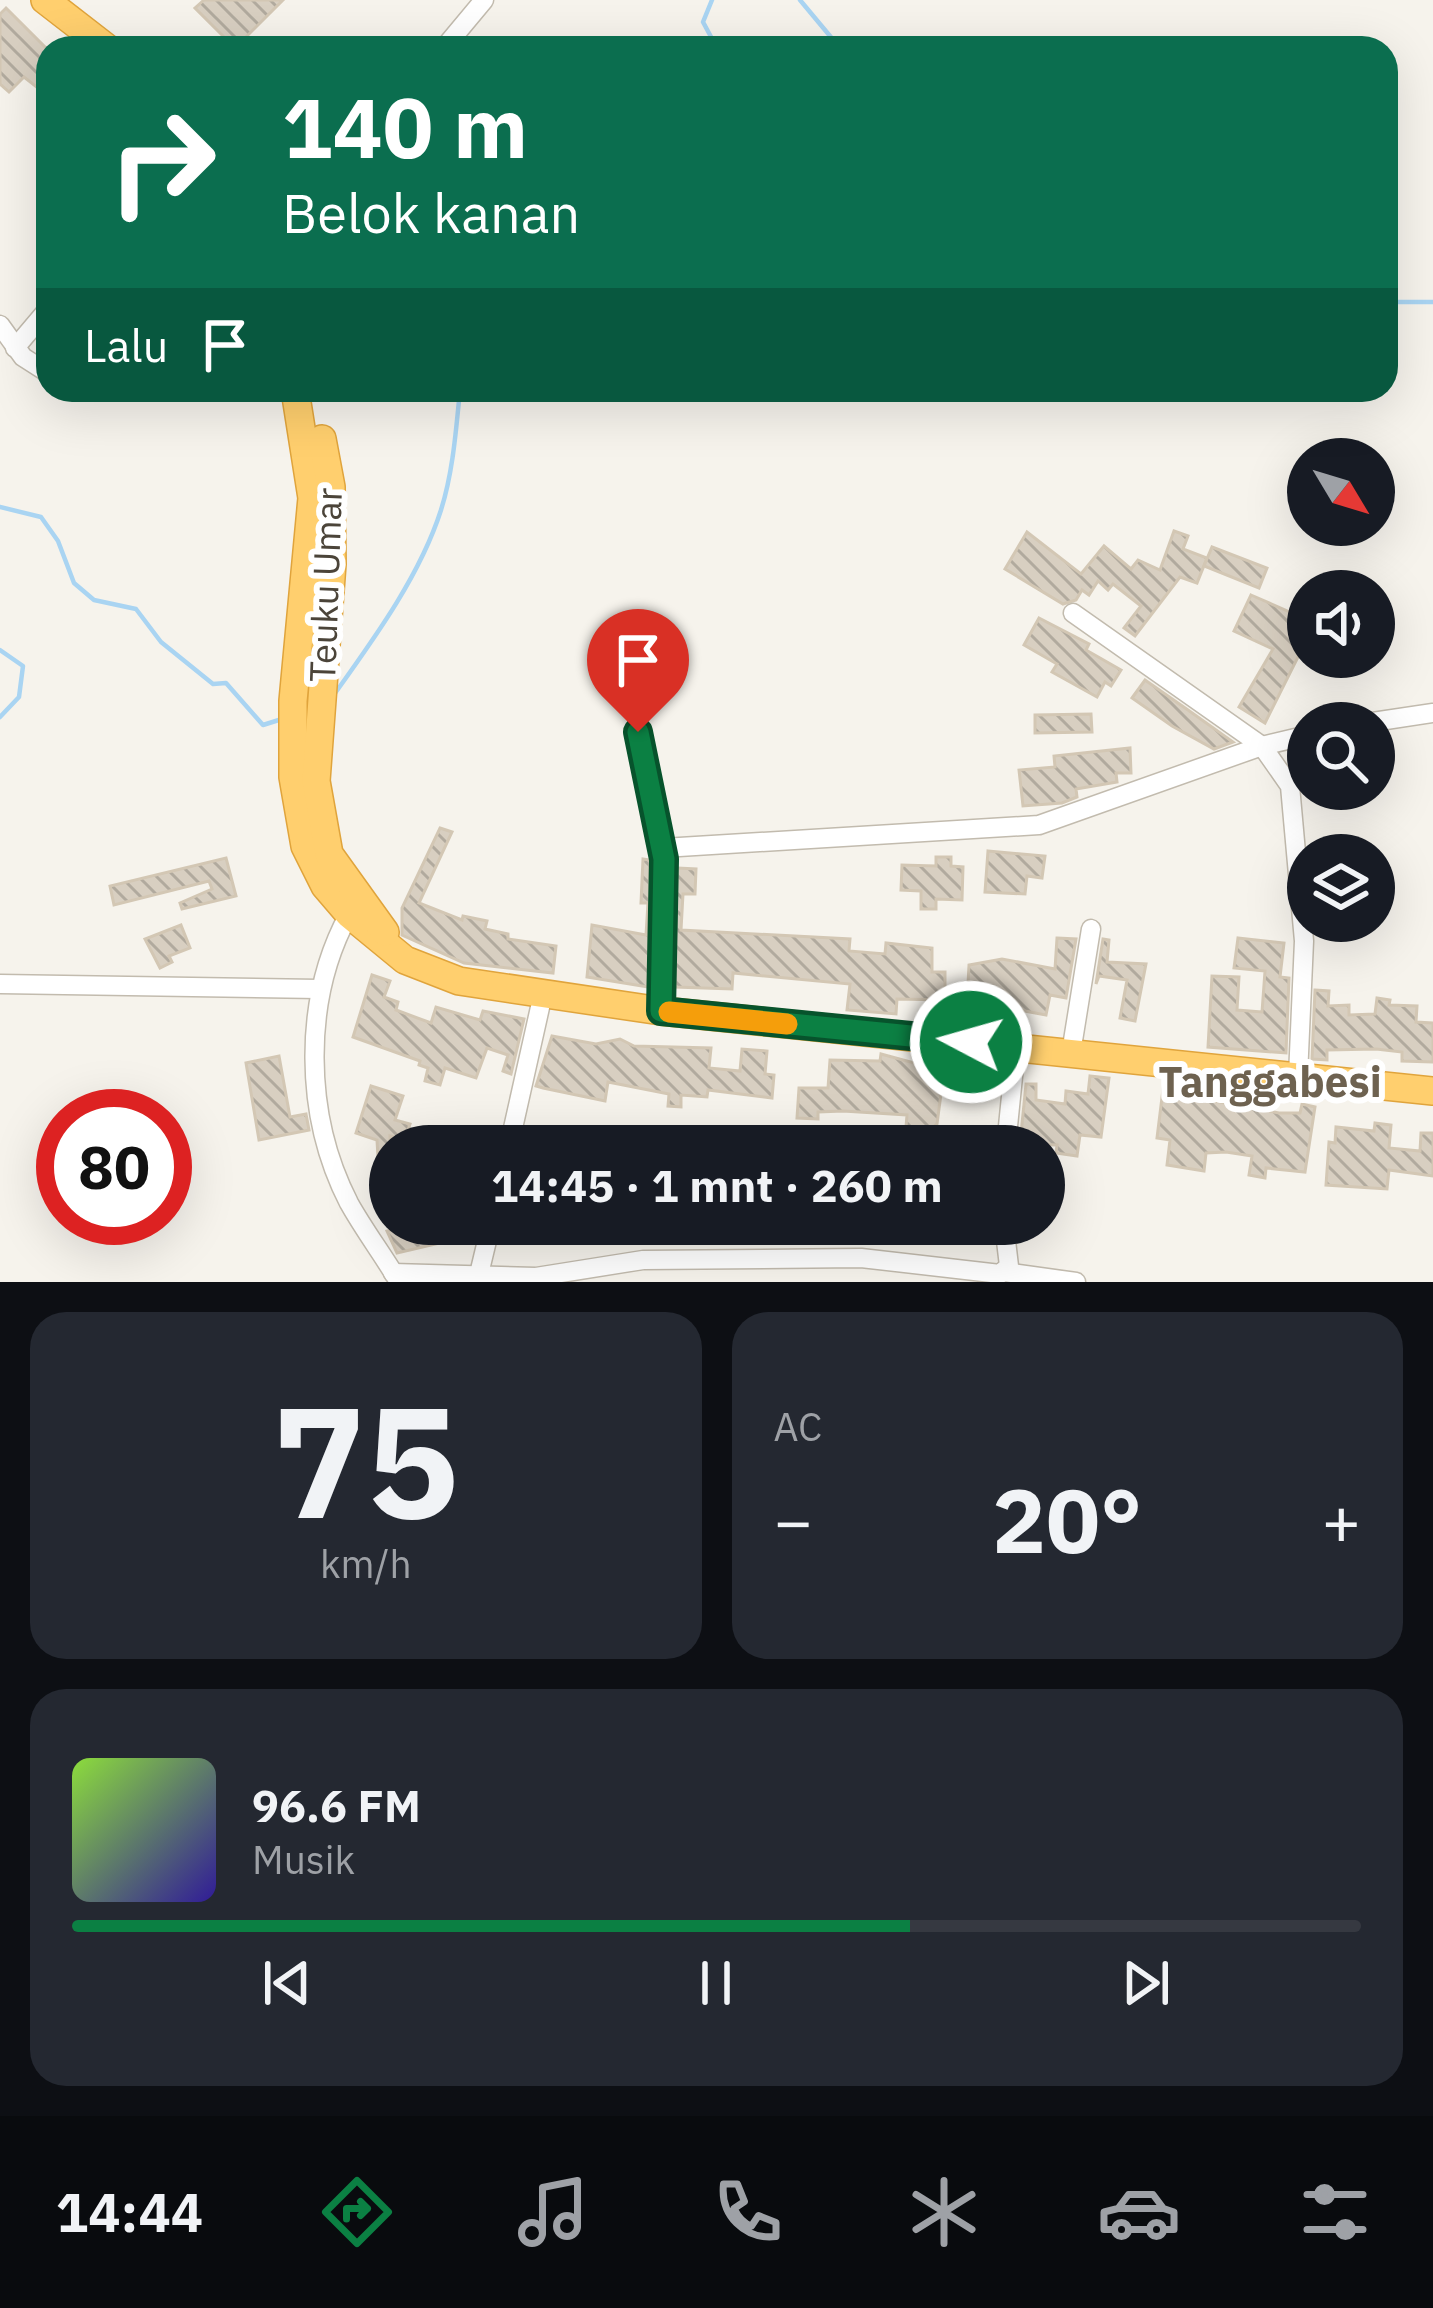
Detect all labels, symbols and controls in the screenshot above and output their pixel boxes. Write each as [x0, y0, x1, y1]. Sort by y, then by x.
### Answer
text: 140 m [282, 72, 528, 181]
icon: right [84, 84, 240, 240]
text: Belok kanan [282, 178, 580, 248]
icon: arrive [192, 312, 258, 378]
text: Lalu [84, 316, 168, 374]
north arrow [1287, 438, 1395, 546]
map controls [1287, 438, 1395, 942]
street label: Teuku Umar [298, 487, 352, 683]
button: sound [1287, 570, 1395, 678]
pin [587, 609, 689, 732]
icon: arrive [605, 627, 671, 693]
button: search [1287, 702, 1395, 810]
button: layers [1287, 834, 1395, 942]
position arrow [908, 979, 1034, 1105]
district label: Tanggabesi [1158, 1054, 1382, 1109]
speed limit sign: 80 [36, 1089, 192, 1245]
text: 14:45 · 1 mnt · 260 m [491, 1156, 943, 1214]
text: 75 [272, 1358, 459, 1561]
text: AC [774, 1401, 822, 1452]
text: 20° [992, 1461, 1142, 1578]
text: − [774, 1477, 813, 1563]
text: + [1321, 1477, 1361, 1563]
text: km/h [320, 1538, 412, 1589]
text: 96.6 FM [252, 1776, 421, 1834]
text: Musik [252, 1834, 355, 1885]
icon: previous [254, 1950, 320, 2016]
icon: pause [683, 1950, 749, 2016]
icon: next [1113, 1950, 1179, 2016]
icon: directions [315, 2170, 399, 2254]
icon: music [511, 2170, 595, 2254]
icon: phone [706, 2170, 790, 2254]
icon: climate [902, 2170, 986, 2254]
icon: car [1097, 2170, 1181, 2254]
icon: filters [1293, 2170, 1377, 2254]
text: 14:44 [56, 2177, 203, 2247]

